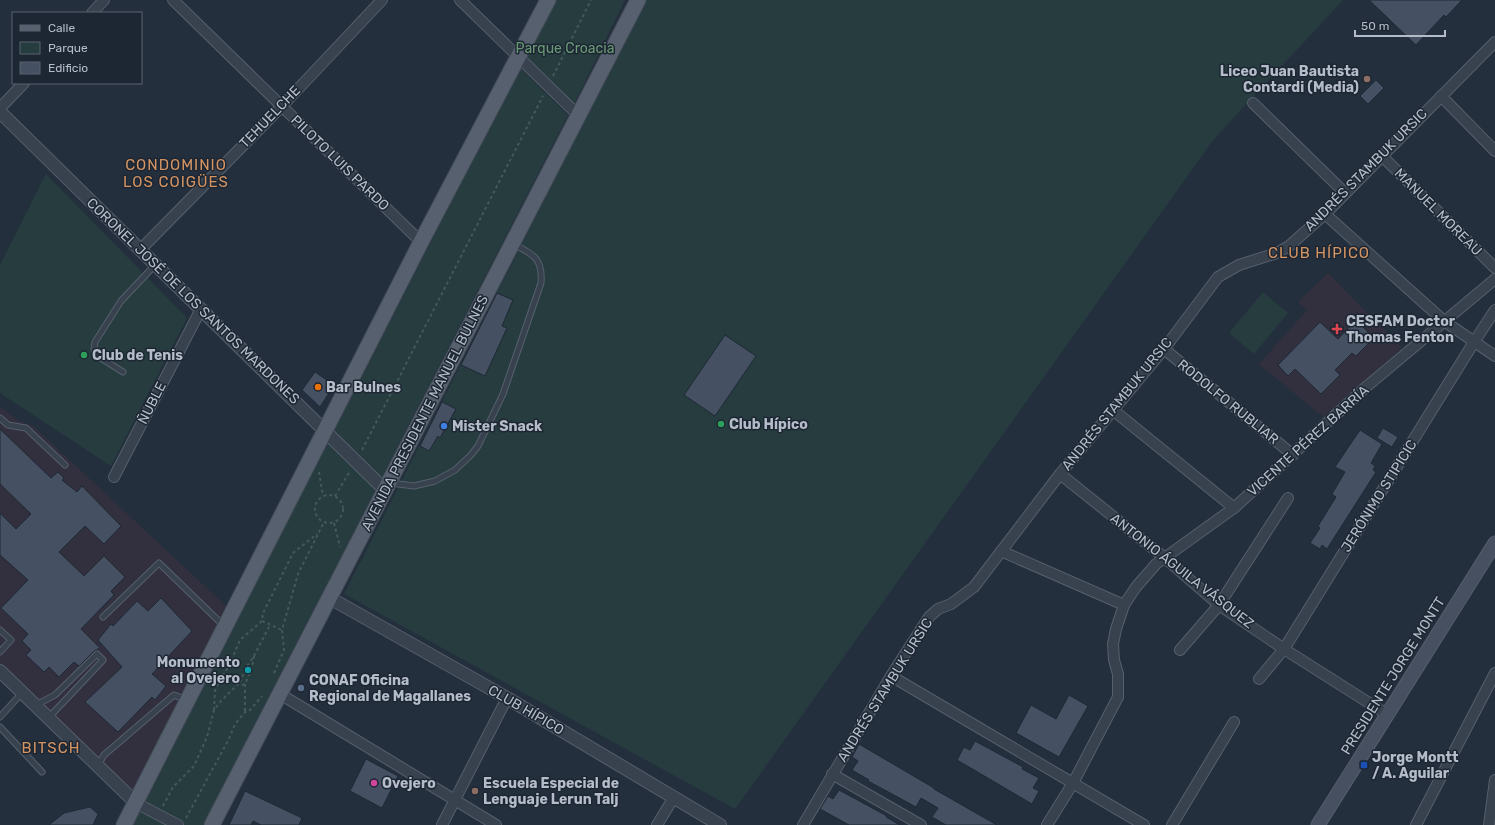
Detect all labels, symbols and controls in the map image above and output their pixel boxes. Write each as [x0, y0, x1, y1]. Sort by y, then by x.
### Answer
legend [12, 12, 142, 84]
scale bar [1355, 12, 1445, 38]
text: 50 m [1361, 19, 1389, 33]
text: Calle [48, 21, 75, 35]
park label: Parque Croacia [516, 40, 614, 57]
text: Parque [48, 41, 88, 55]
text: Edificio [48, 61, 88, 75]
place label: Liceo Juan Bautista Contardi (Media) [1220, 63, 1359, 96]
marker: Liceo Juan Bautista Contardi (Media) [1362, 74, 1372, 84]
street label: TEHUELCHE [236, 82, 304, 152]
street label: ANDRÉS STAMBUK URSIC [1300, 104, 1431, 235]
street label: PILOTO LUIS PARDO [287, 112, 393, 214]
district label: CONDOMINIO LOS COIGÜES [123, 156, 229, 191]
street label: MANUEL MOREAU [1391, 165, 1485, 259]
street label: CORONEL JOSÉ DE LOS SANTOS MARDONES [83, 194, 304, 408]
district label: CLUB HÍPICO [1268, 244, 1370, 262]
street label: AVENIDA PRESIDENTE MANUEL BULNES [358, 292, 492, 534]
place label: CESFAM Doctor Thomas Fenton [1346, 313, 1456, 346]
marker: CESFAM Doctor Thomas Fenton [1331, 323, 1343, 335]
street label: ANDRÉS STAMBUK URSIC [1057, 333, 1176, 474]
place label: Club de Tenis [92, 347, 183, 364]
marker: Club de Tenis [79, 350, 89, 360]
street label: RODOLFO RUBLIAR [1174, 356, 1282, 448]
street label: ÑUBLE [133, 379, 170, 427]
place label: Bar Bulnes [326, 379, 401, 396]
street label: VICENTE PÉREZ BARRÍA [1243, 381, 1373, 500]
marker: Bar Bulnes [313, 382, 323, 392]
place label: Club Hípico [729, 416, 808, 433]
place label: Mister Snack [452, 418, 543, 435]
marker: Club Hípico [716, 419, 726, 429]
marker: Mister Snack [439, 421, 449, 431]
street label: JERÓNIMO STIPICIC [1337, 436, 1420, 555]
street label: ANTONIO ÁGUILA VÁSQUEZ [1107, 509, 1258, 632]
street label: PRESIDENTE JORGE MONTT [1337, 594, 1449, 758]
street label: ANDRÉS STAMBUK URSIC [833, 614, 936, 765]
place label: Monumento al Ovejero [157, 654, 240, 687]
marker: Monumento al Ovejero [243, 665, 253, 675]
place label: CONAF Oficina Regional de Magallanes [309, 672, 471, 705]
street label: CLUB HÍPICO [485, 681, 568, 739]
marker: CONAF Oficina Regional de Magallanes [296, 683, 306, 693]
district label: BITSCH [22, 739, 80, 757]
place label: Jorge Montt / A. Aguilar [1372, 749, 1459, 782]
marker: Jorge Montt / A. Aguilar [1359, 760, 1369, 770]
place label: Ovejero [382, 775, 436, 792]
place label: Escuela Especial de Lenguaje Lerun Talj [483, 775, 619, 808]
marker: Ovejero [369, 778, 379, 788]
marker: Escuela Especial de Lenguaje Lerun Talj [470, 786, 480, 796]

